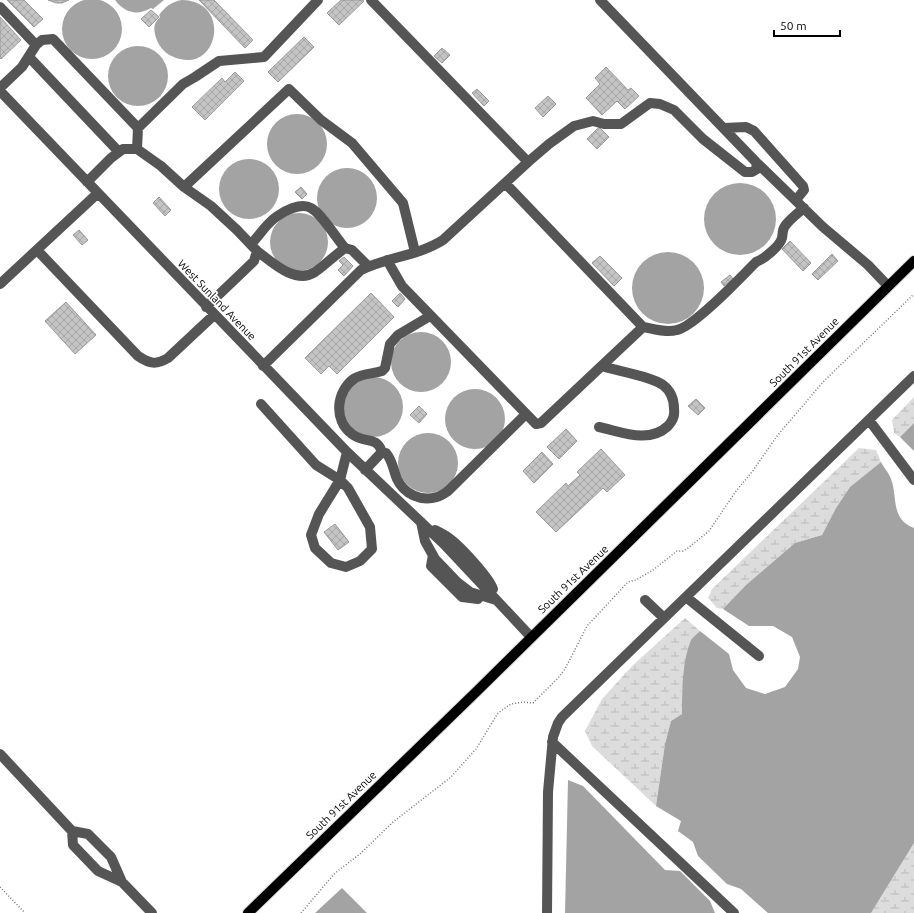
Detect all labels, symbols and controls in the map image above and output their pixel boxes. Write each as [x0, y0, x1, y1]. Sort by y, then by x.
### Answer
scale bar [774, 12, 840, 38]
text: 50 m [780, 19, 807, 32]
street label: West Sunland Avenue [176, 257, 258, 343]
street label: South 91st Avenue [767, 315, 841, 389]
street label: South 91st Avenue [535, 542, 611, 616]
street label: South 91st Avenue [303, 768, 379, 842]

